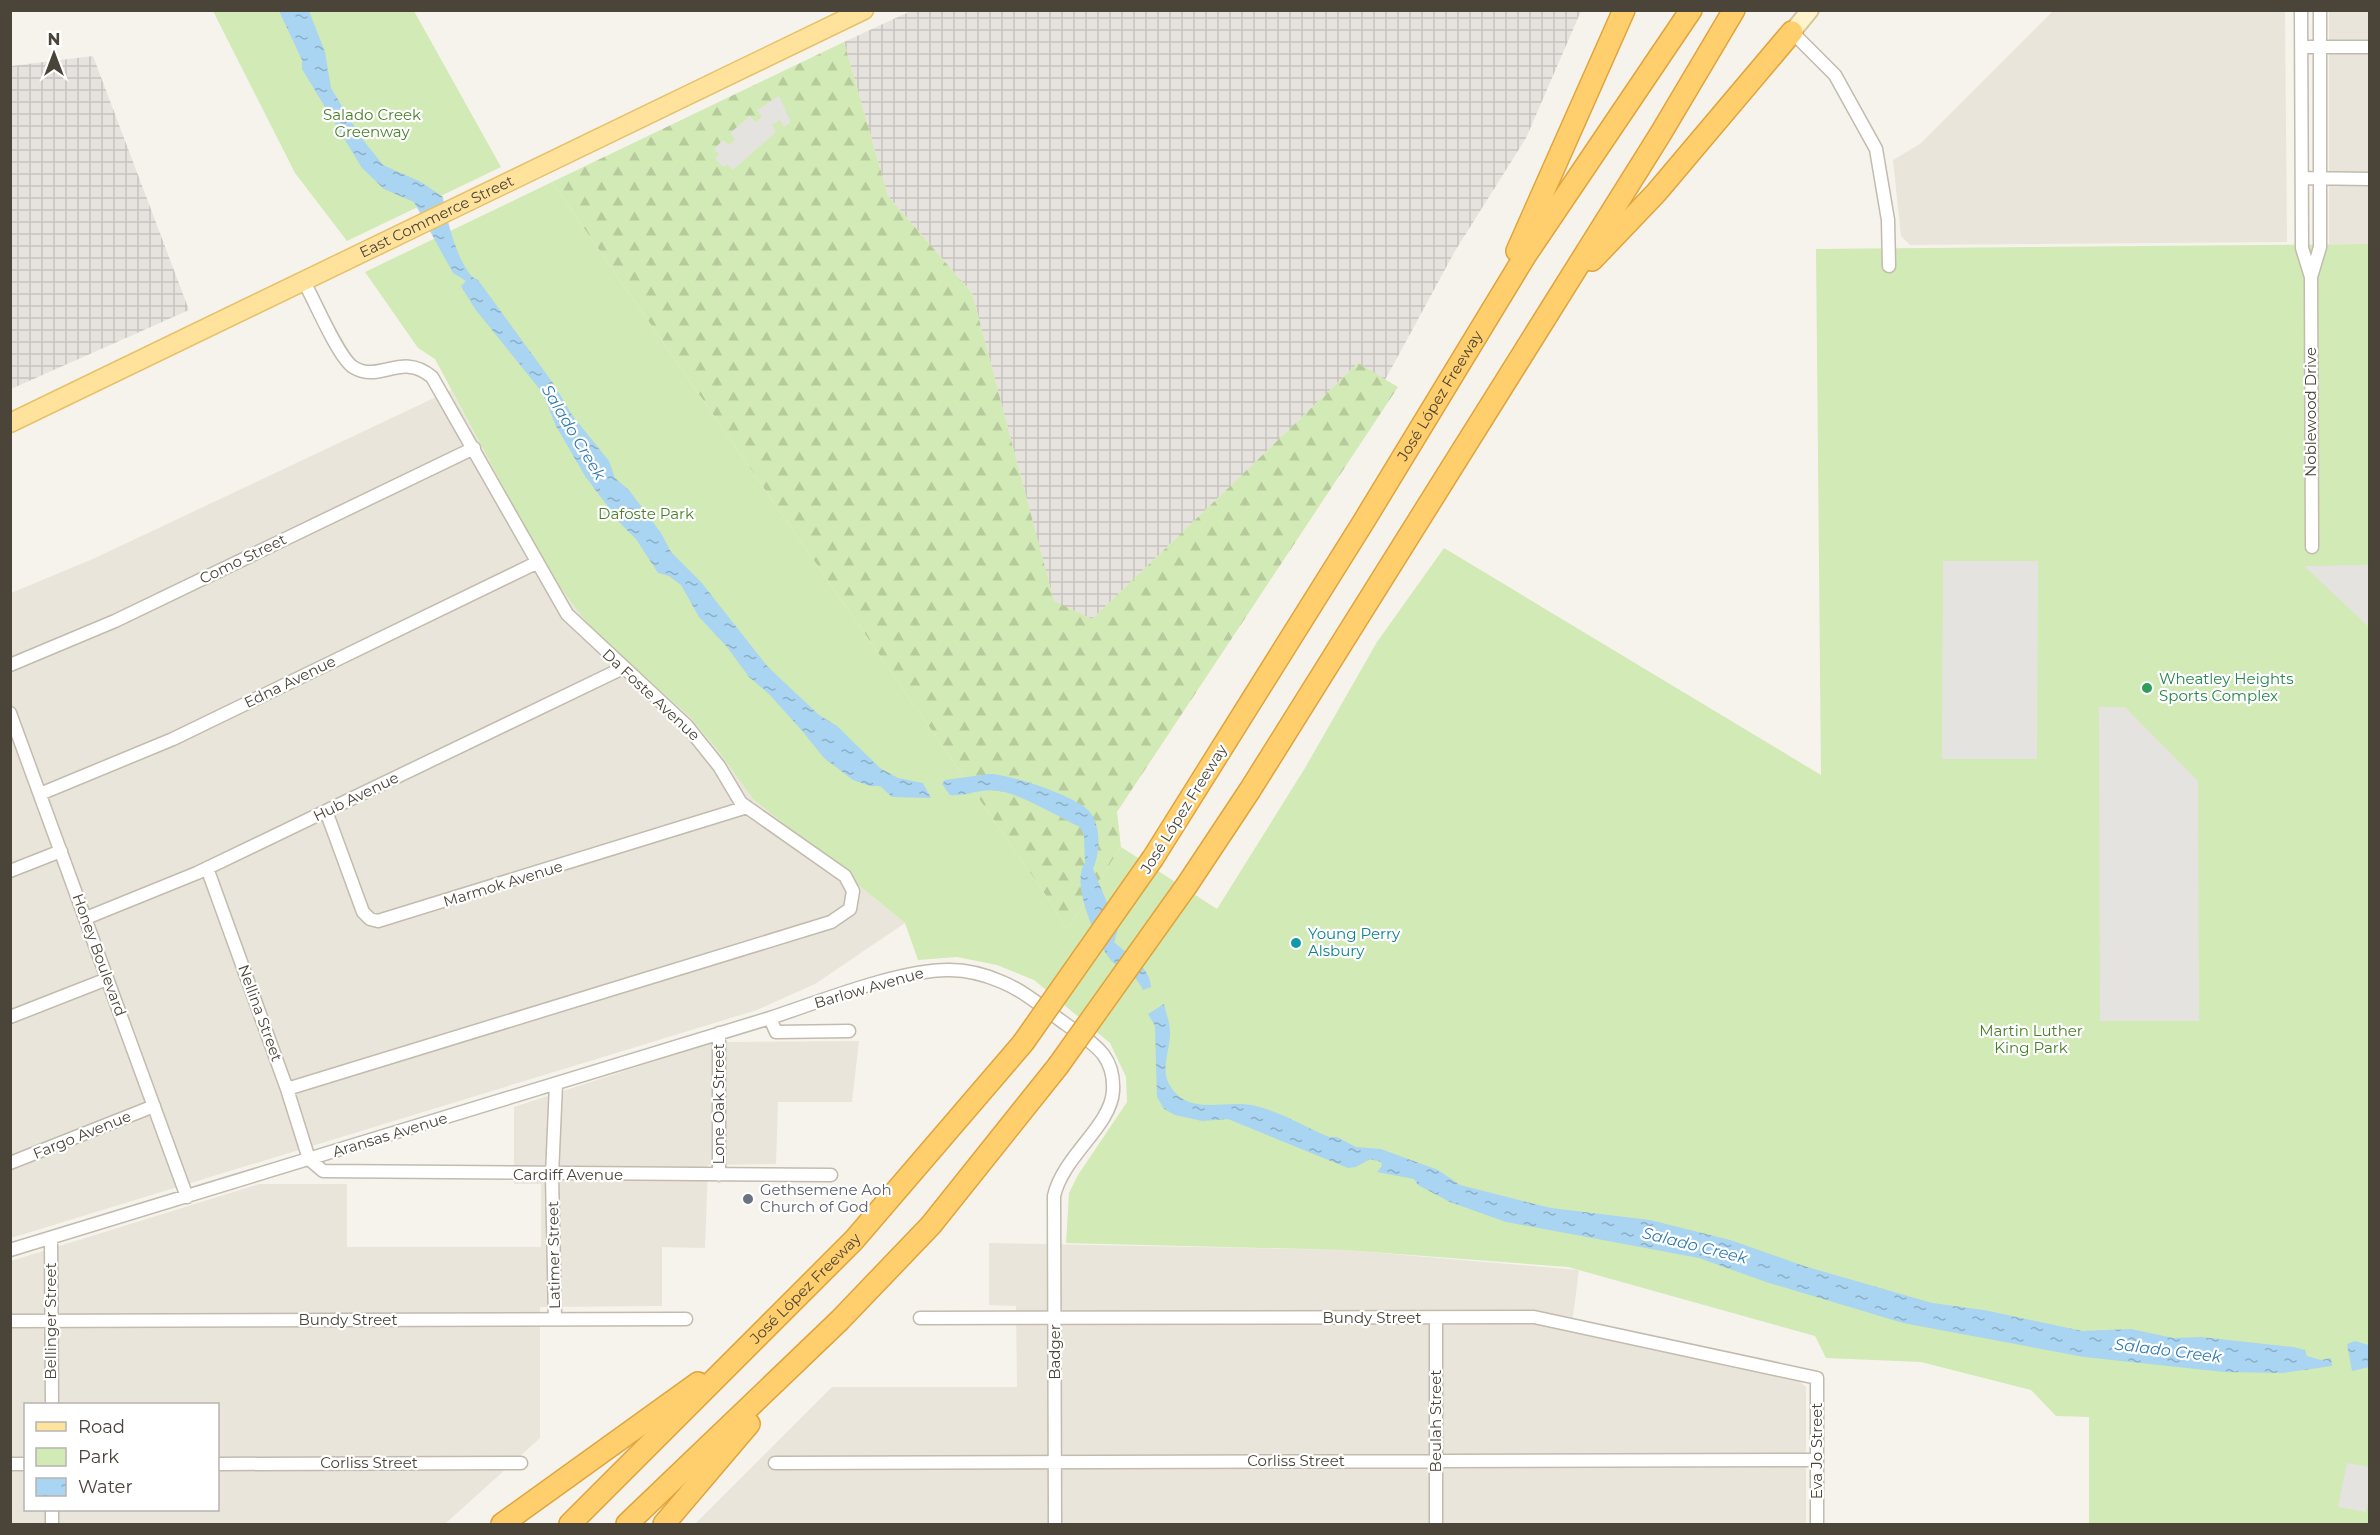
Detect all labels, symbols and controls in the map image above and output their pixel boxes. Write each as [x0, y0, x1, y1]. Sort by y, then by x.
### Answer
north arrow [24, 24, 84, 84]
text: N [48, 30, 60, 49]
park label: Salado Creek Greenway [323, 105, 421, 141]
street label: East Commerce Street [356, 171, 517, 262]
street label: José López Freeway [1392, 326, 1487, 465]
street label: Noblewood Drive [2301, 347, 2320, 477]
water label: Salado Creek [538, 381, 610, 484]
park label: Dafoste Park [598, 504, 694, 523]
street label: Como Street [196, 529, 289, 588]
street label: Da Foste Avenue [599, 645, 704, 745]
street label: Edna Avenue [241, 651, 339, 712]
place label: Wheatley Heights Sports Complex [2159, 669, 2294, 705]
marker: Wheatley Heights Sports Complex [2140, 681, 2154, 695]
street label: José López Freeway [1136, 740, 1232, 878]
street label: Hub Avenue [310, 768, 402, 825]
street label: Marmok Avenue [441, 856, 565, 911]
street label: Honey Boulevard [68, 891, 130, 1019]
place label: Young Perry Alsbury [1308, 924, 1401, 960]
marker: Young Perry Alsbury [1289, 936, 1303, 950]
street label: Nellina Street [234, 962, 287, 1064]
street label: Barlow Avenue [812, 963, 926, 1012]
park label: Martin Luther King Park [1979, 1021, 2083, 1057]
street label: Lone Oak Street [709, 1044, 728, 1164]
street label: Fargo Avenue [30, 1106, 134, 1163]
street label: Aransas Avenue [330, 1108, 450, 1161]
street label: Cardiff Avenue [513, 1165, 623, 1184]
place label: Gethsemene Aoh Church of God [760, 1180, 892, 1216]
marker: Gethsemene Aoh Church of God [741, 1192, 755, 1206]
street label: Latimer Street [543, 1201, 564, 1309]
water label: Salado Creek [1640, 1223, 1751, 1268]
street label: José López Freeway [745, 1228, 865, 1348]
street label: Bellinger Street [41, 1262, 60, 1380]
street label: Bundy Street [1322, 1308, 1422, 1327]
street label: Bundy Street [298, 1310, 398, 1329]
street label: Badger [1045, 1324, 1064, 1380]
water label: Salado Creek [2113, 1335, 2224, 1367]
street label: Beulah Street [1426, 1370, 1445, 1472]
legend [24, 1403, 219, 1511]
street label: Eva Jo Street [1807, 1403, 1826, 1499]
text: Road [78, 1416, 125, 1438]
text: Park [78, 1446, 119, 1468]
street label: Corliss Street [1247, 1451, 1345, 1470]
street label: Corliss Street [320, 1453, 418, 1472]
text: Water [78, 1476, 133, 1498]

